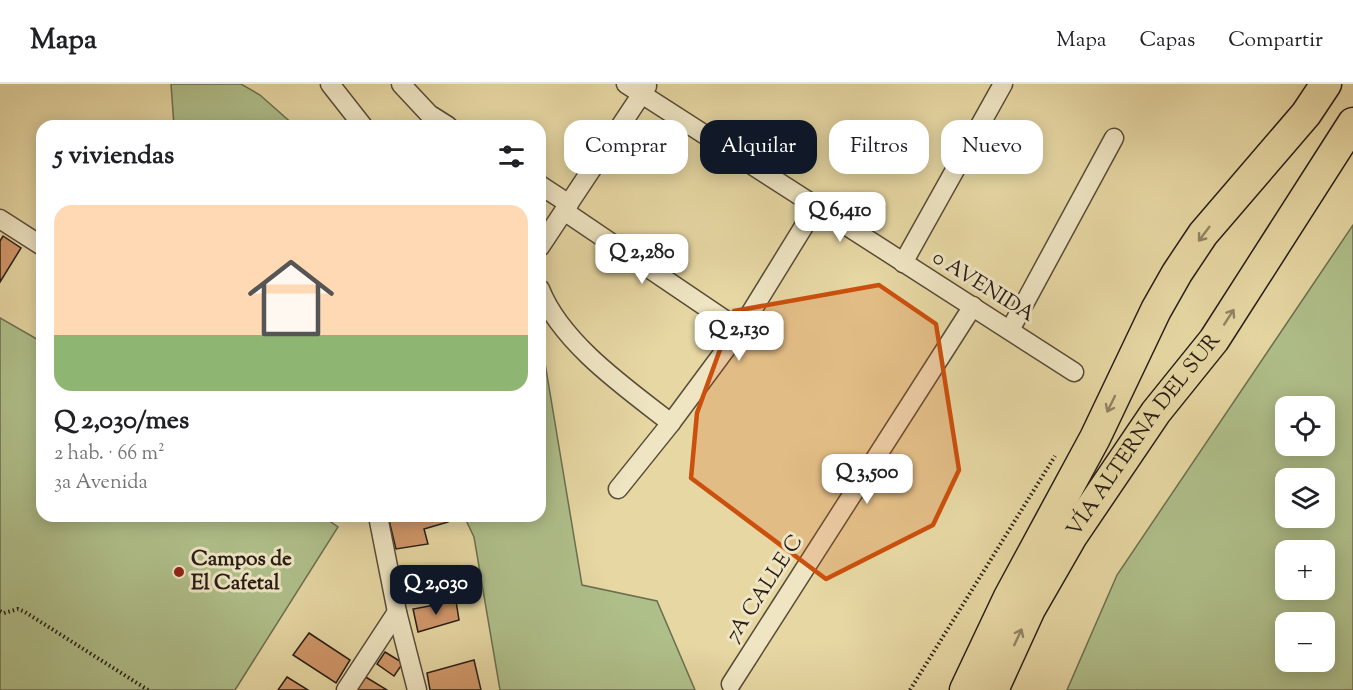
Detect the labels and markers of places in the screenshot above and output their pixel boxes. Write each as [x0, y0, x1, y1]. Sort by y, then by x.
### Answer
pin: Q 6,410 [785, 192, 895, 243]
pin: Q 2,280 [587, 234, 697, 285]
pin: Q 2,130 [684, 311, 794, 362]
pin: Q 3,500 [812, 454, 922, 505]
place label: Campos de El Cafetal [191, 545, 292, 599]
marker: Campos de El Cafetal [172, 565, 186, 579]
pin: Q 2,030 [381, 565, 491, 616]

